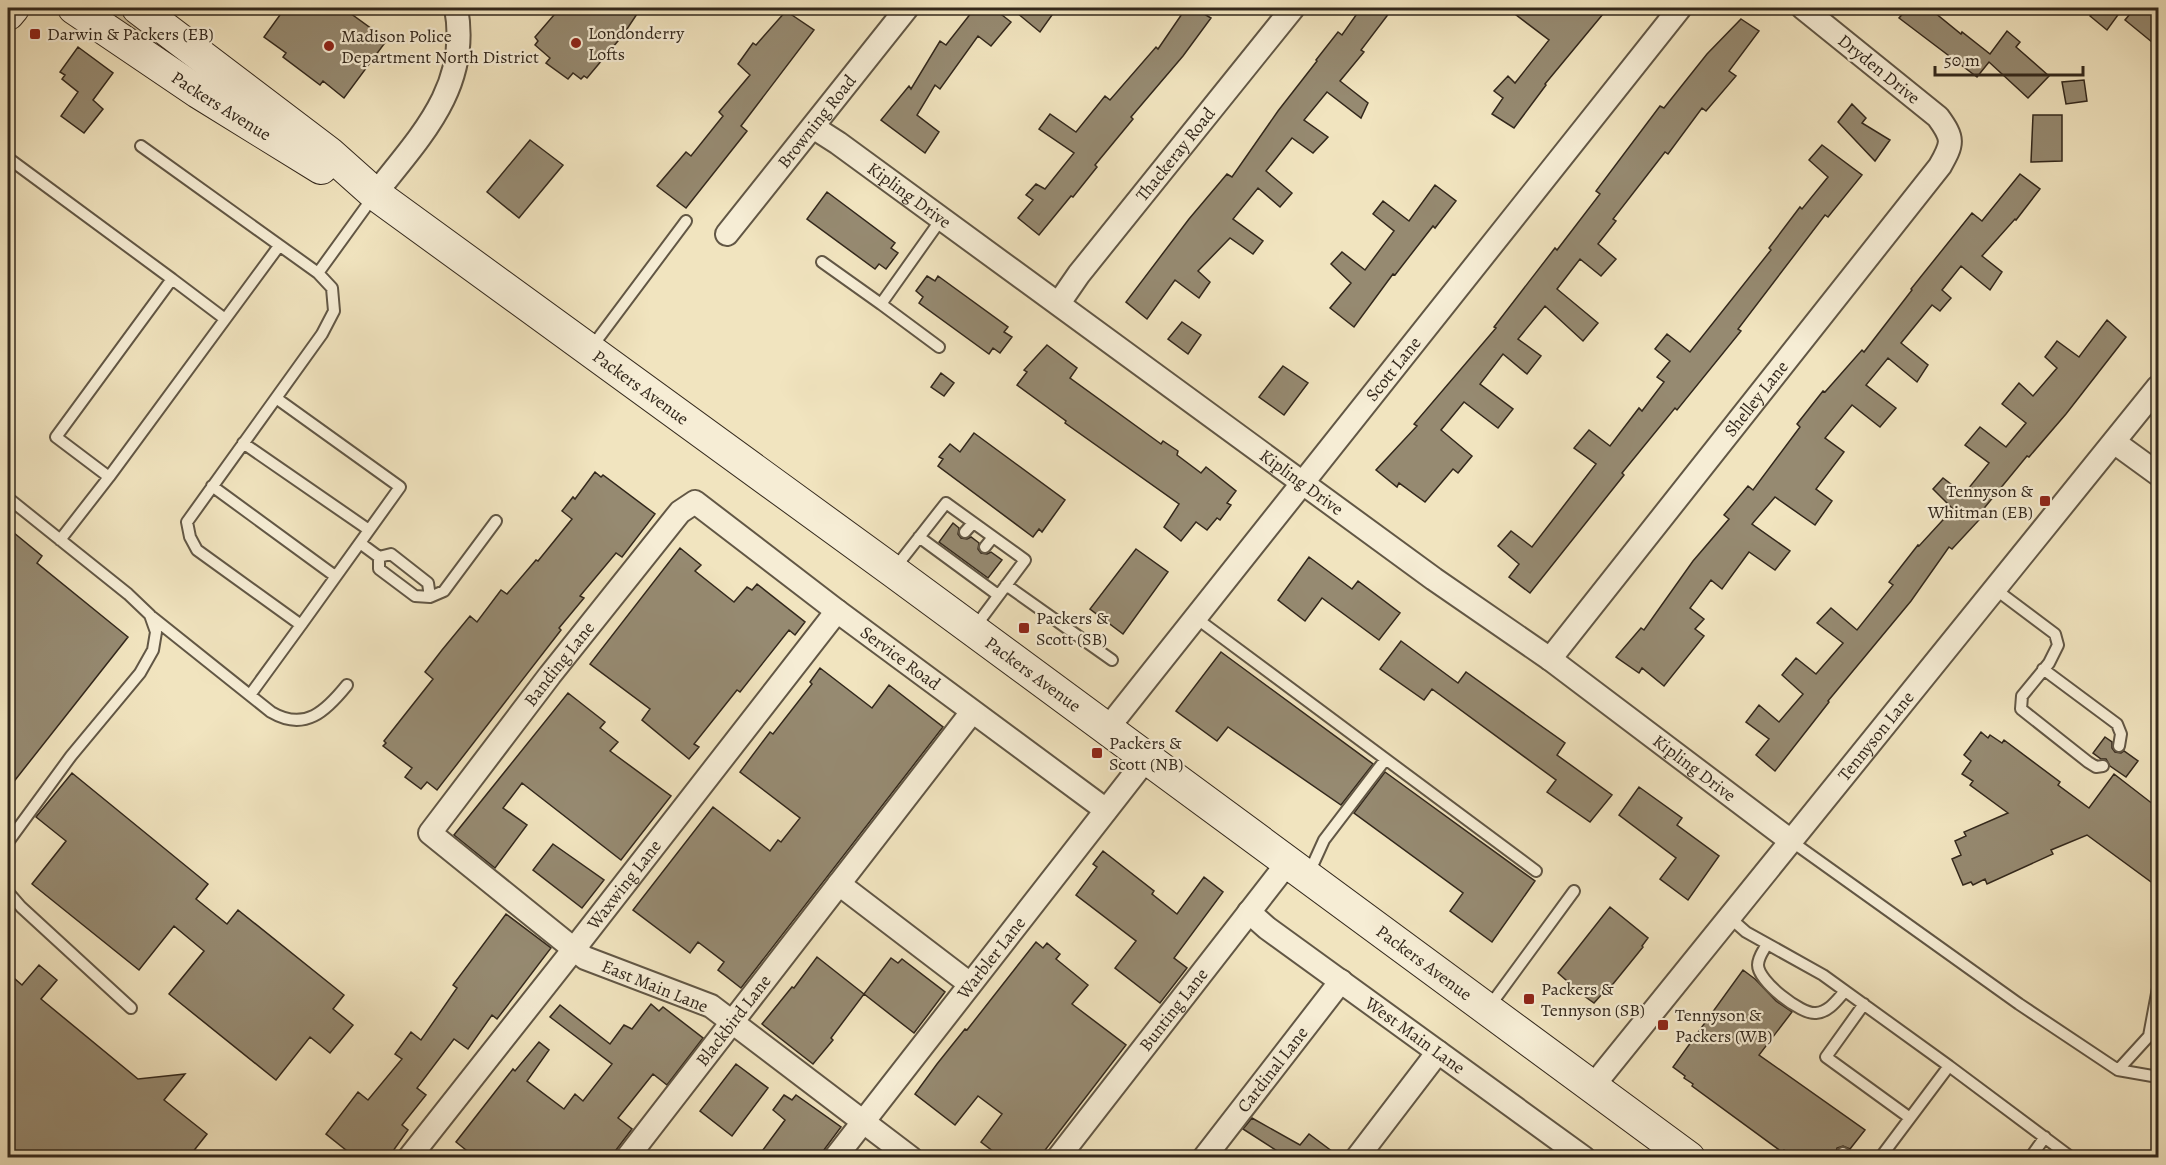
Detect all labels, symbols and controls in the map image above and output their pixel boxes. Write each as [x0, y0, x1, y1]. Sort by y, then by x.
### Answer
place label: Londonderry Lofts [588, 21, 685, 66]
place label: Darwin & Packers (EB) [47, 22, 214, 46]
place label: Madison Police Department North District [341, 24, 539, 69]
marker: Darwin & Packers (EB) [28, 27, 42, 41]
street label: Dryden Drive [1833, 28, 1925, 110]
marker: Londonderry Lofts [569, 36, 583, 50]
marker: Madison Police Department North District [322, 39, 336, 53]
scale bar [1935, 39, 2084, 77]
text: 50 m [1944, 48, 1980, 72]
street label: Packers Avenue [167, 65, 276, 146]
street label: Browning Road [772, 69, 862, 173]
street label: Thackeray Road [1130, 102, 1221, 206]
street label: Kipling Drive [863, 156, 956, 234]
street label: Scott Lane [1360, 331, 1426, 406]
street label: Packers Avenue [588, 344, 694, 430]
street label: Shelley Lane [1718, 355, 1794, 442]
street label: Kipling Drive [1255, 443, 1348, 521]
place label: Tennyson & Whitman (EB) [1927, 479, 2033, 524]
marker: Tennyson & Whitman (EB) [2038, 494, 2052, 508]
place label: Packers & Scott (SB) [1036, 606, 1109, 651]
street label: Banding Lane [518, 616, 600, 711]
street label: Service Road [855, 620, 946, 696]
marker: Packers & Scott (SB) [1017, 621, 1031, 635]
street label: Packers Avenue [980, 631, 1086, 718]
street label: Tennyson Lane [1832, 686, 1920, 786]
street label: Kipling Drive [1648, 729, 1741, 807]
place label: Packers & Scott (NB) [1109, 731, 1184, 776]
marker: Packers & Scott (NB) [1090, 746, 1104, 760]
street label: Waxwing Lane [581, 834, 667, 935]
street label: Warbler Lane [951, 912, 1031, 1005]
street label: Packers Avenue [1371, 919, 1477, 1006]
street label: East Main Lane [598, 954, 712, 1018]
street label: Bunting Lane [1133, 963, 1213, 1056]
street label: Blackbird Lane [690, 970, 777, 1071]
place label: Packers & Tennyson (SB) [1541, 977, 1645, 1022]
street label: West Main Lane [1360, 991, 1470, 1080]
marker: Packers & Tennyson (SB) [1522, 992, 1536, 1006]
place label: Tennyson & Packers (WB) [1675, 1003, 1772, 1048]
marker: Tennyson & Packers (WB) [1656, 1018, 1670, 1032]
street label: Cardinal Lane [1232, 1021, 1314, 1117]

